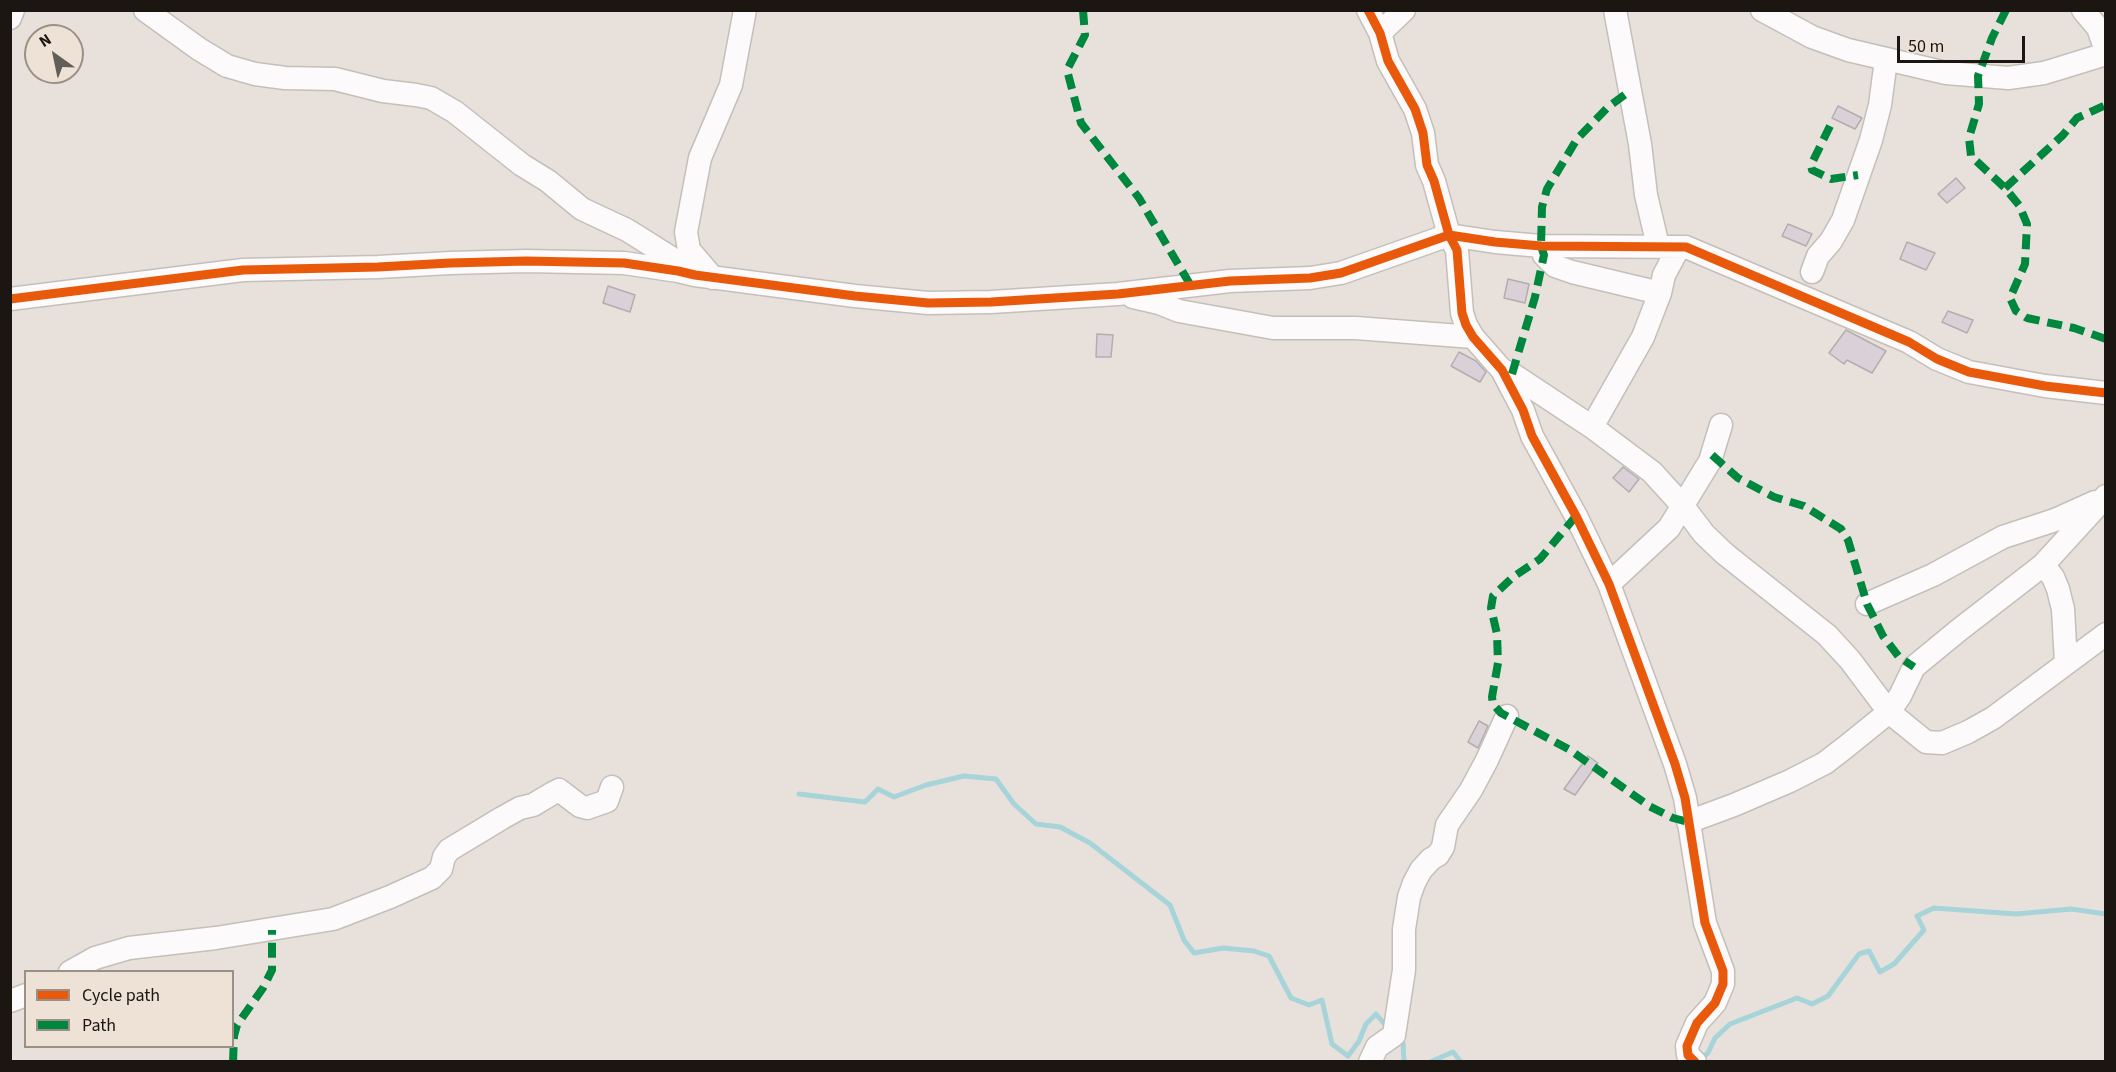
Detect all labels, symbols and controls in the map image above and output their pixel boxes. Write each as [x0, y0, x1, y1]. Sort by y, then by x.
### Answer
north arrow [24, 24, 84, 84]
scale bar [1900, 24, 2028, 62]
text: N [35, 28, 56, 53]
text: 50 m [1908, 34, 1944, 59]
legend [24, 970, 234, 1048]
text: Cycle path [82, 983, 160, 1008]
text: Path [82, 1013, 116, 1038]

